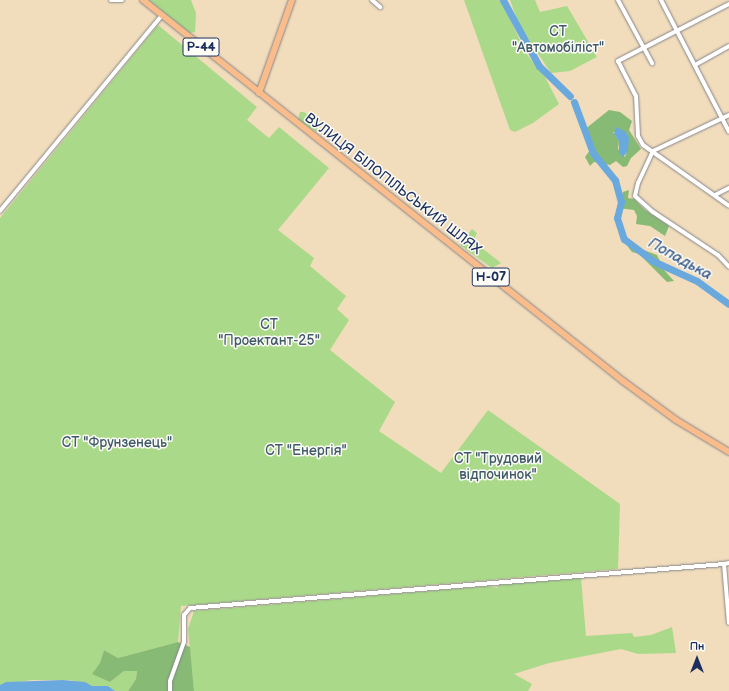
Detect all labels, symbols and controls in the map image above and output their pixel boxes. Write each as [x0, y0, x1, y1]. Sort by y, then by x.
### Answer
park label: СТ "Автомобіліст" [512, 24, 604, 56]
road number: Р-44 [182, 36, 220, 58]
street label: ВУЛИЦЯ БІЛОПІЛЬСЬКИЙ ШЛЯХ [301, 110, 485, 258]
water label: Попадька [645, 234, 715, 284]
road number: Н-07 [471, 266, 511, 288]
park label: СТ "Проектант-25" [218, 317, 320, 350]
park label: СТ "Фрунзенець" [62, 435, 172, 451]
park label: СТ "Енергія" [265, 443, 347, 459]
park label: СТ "Трудовий відпочинок" [454, 451, 542, 484]
north arrow [677, 639, 717, 679]
text: Пн [690, 640, 704, 653]

